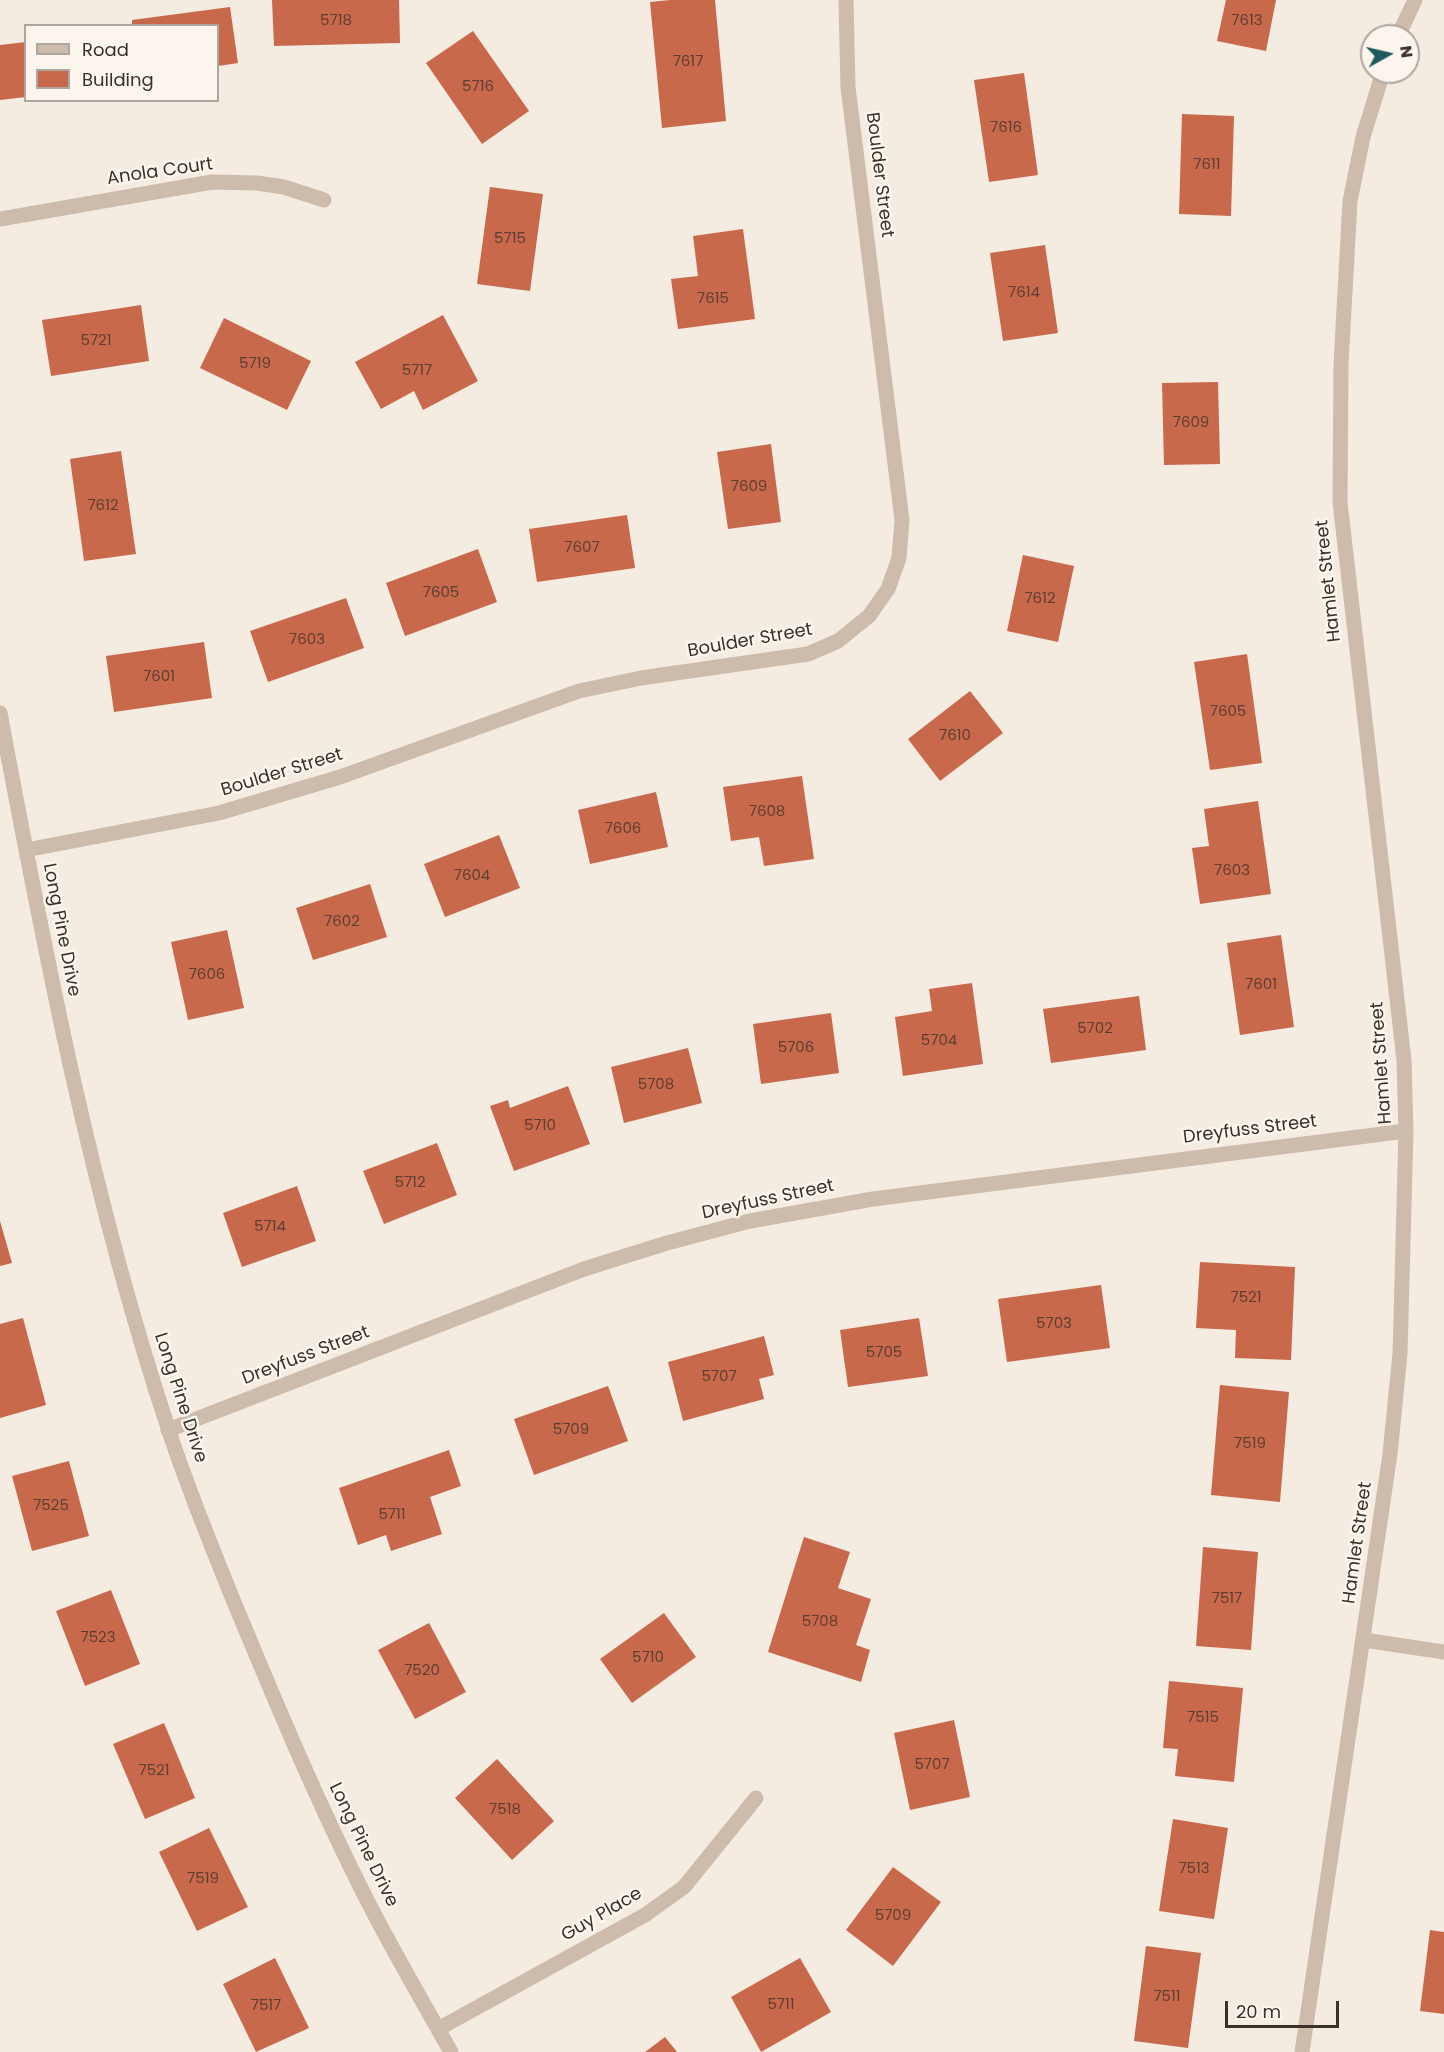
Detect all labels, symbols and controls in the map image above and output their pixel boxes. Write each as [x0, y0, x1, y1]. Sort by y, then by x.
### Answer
house number: 5718 [320, 12, 352, 30]
house number: 7613 [1231, 12, 1263, 30]
legend [24, 24, 219, 102]
north arrow [1360, 24, 1420, 84]
text: Road [82, 37, 129, 62]
text: N [1394, 44, 1419, 59]
house number: 7617 [673, 53, 703, 71]
text: Building [82, 67, 154, 92]
house number: 5716 [462, 78, 494, 96]
street label: Boulder Street [861, 111, 897, 239]
house number: 7616 [990, 119, 1022, 137]
street label: Anola Court [106, 154, 214, 190]
house number: 7611 [1193, 156, 1221, 174]
house number: 5715 [494, 230, 526, 248]
house number: 7614 [1008, 284, 1040, 302]
house number: 7615 [697, 290, 729, 308]
house number: 5721 [80, 332, 112, 350]
house number: 5719 [239, 355, 271, 373]
house number: 5717 [402, 362, 432, 380]
house number: 7609 [1173, 414, 1209, 432]
house number: 7609 [731, 478, 767, 496]
house number: 7612 [87, 497, 119, 515]
street label: Hamlet Street [1312, 519, 1346, 643]
house number: 7607 [564, 539, 600, 557]
house number: 7605 [423, 584, 459, 602]
house number: 7612 [1024, 590, 1056, 608]
street label: Boulder Street [686, 619, 814, 663]
house number: 7603 [289, 631, 325, 649]
house number: 7601 [143, 668, 175, 686]
house number: 7605 [1210, 703, 1246, 721]
house number: 7610 [939, 727, 971, 745]
street label: Boulder Street [219, 744, 345, 802]
house number: 7608 [749, 803, 785, 821]
house number: 7606 [605, 820, 641, 838]
street label: Long Pine Drive [37, 862, 85, 998]
house number: 7603 [1214, 862, 1250, 880]
house number: 7604 [454, 867, 490, 885]
house number: 7602 [324, 913, 360, 931]
house number: 7606 [189, 966, 225, 984]
house number: 7601 [1245, 976, 1277, 994]
street label: Hamlet Street [1367, 1001, 1397, 1125]
house number: 5702 [1077, 1020, 1113, 1038]
house number: 5704 [921, 1032, 957, 1050]
house number: 5706 [778, 1039, 814, 1057]
house number: 5708 [638, 1076, 674, 1094]
street label: Dreyfuss Street [1182, 1111, 1318, 1149]
house number: 5710 [524, 1117, 556, 1135]
house number: 5712 [394, 1174, 426, 1192]
street label: Dreyfuss Street [700, 1175, 836, 1225]
house number: 5714 [254, 1218, 286, 1236]
house number: 7521 [1230, 1289, 1262, 1307]
house number: 5703 [1036, 1315, 1072, 1333]
street label: Dreyfuss Street [239, 1322, 373, 1390]
street label: Long Pine Drive [149, 1330, 211, 1466]
house number: 5705 [866, 1344, 902, 1362]
house number: 5707 [701, 1368, 737, 1386]
house number: 5709 [553, 1421, 589, 1439]
house number: 7519 [1234, 1435, 1266, 1453]
street label: Hamlet Street [1339, 1481, 1377, 1605]
house number: 7525 [33, 1497, 69, 1515]
house number: 5711 [378, 1506, 406, 1524]
house number: 7517 [1212, 1590, 1242, 1608]
house number: 5708 [802, 1613, 838, 1631]
house number: 7523 [80, 1629, 116, 1647]
house number: 5710 [632, 1649, 664, 1667]
house number: 7520 [404, 1662, 440, 1680]
house number: 7515 [1187, 1709, 1219, 1727]
house number: 5707 [914, 1756, 950, 1774]
house number: 7521 [138, 1762, 170, 1780]
street label: Long Pine Drive [324, 1779, 402, 1911]
house number: 7518 [489, 1801, 521, 1819]
house number: 7513 [1178, 1860, 1210, 1878]
house number: 7519 [187, 1870, 219, 1888]
street label: Guy Place [558, 1883, 646, 1947]
house number: 5709 [875, 1907, 911, 1925]
house number: 7511 [1153, 1988, 1181, 2006]
scale bar [1228, 1989, 1342, 2027]
house number: 5711 [767, 1996, 795, 2014]
house number: 7517 [251, 1997, 281, 2015]
text: 20 m [1236, 1999, 1281, 2024]

